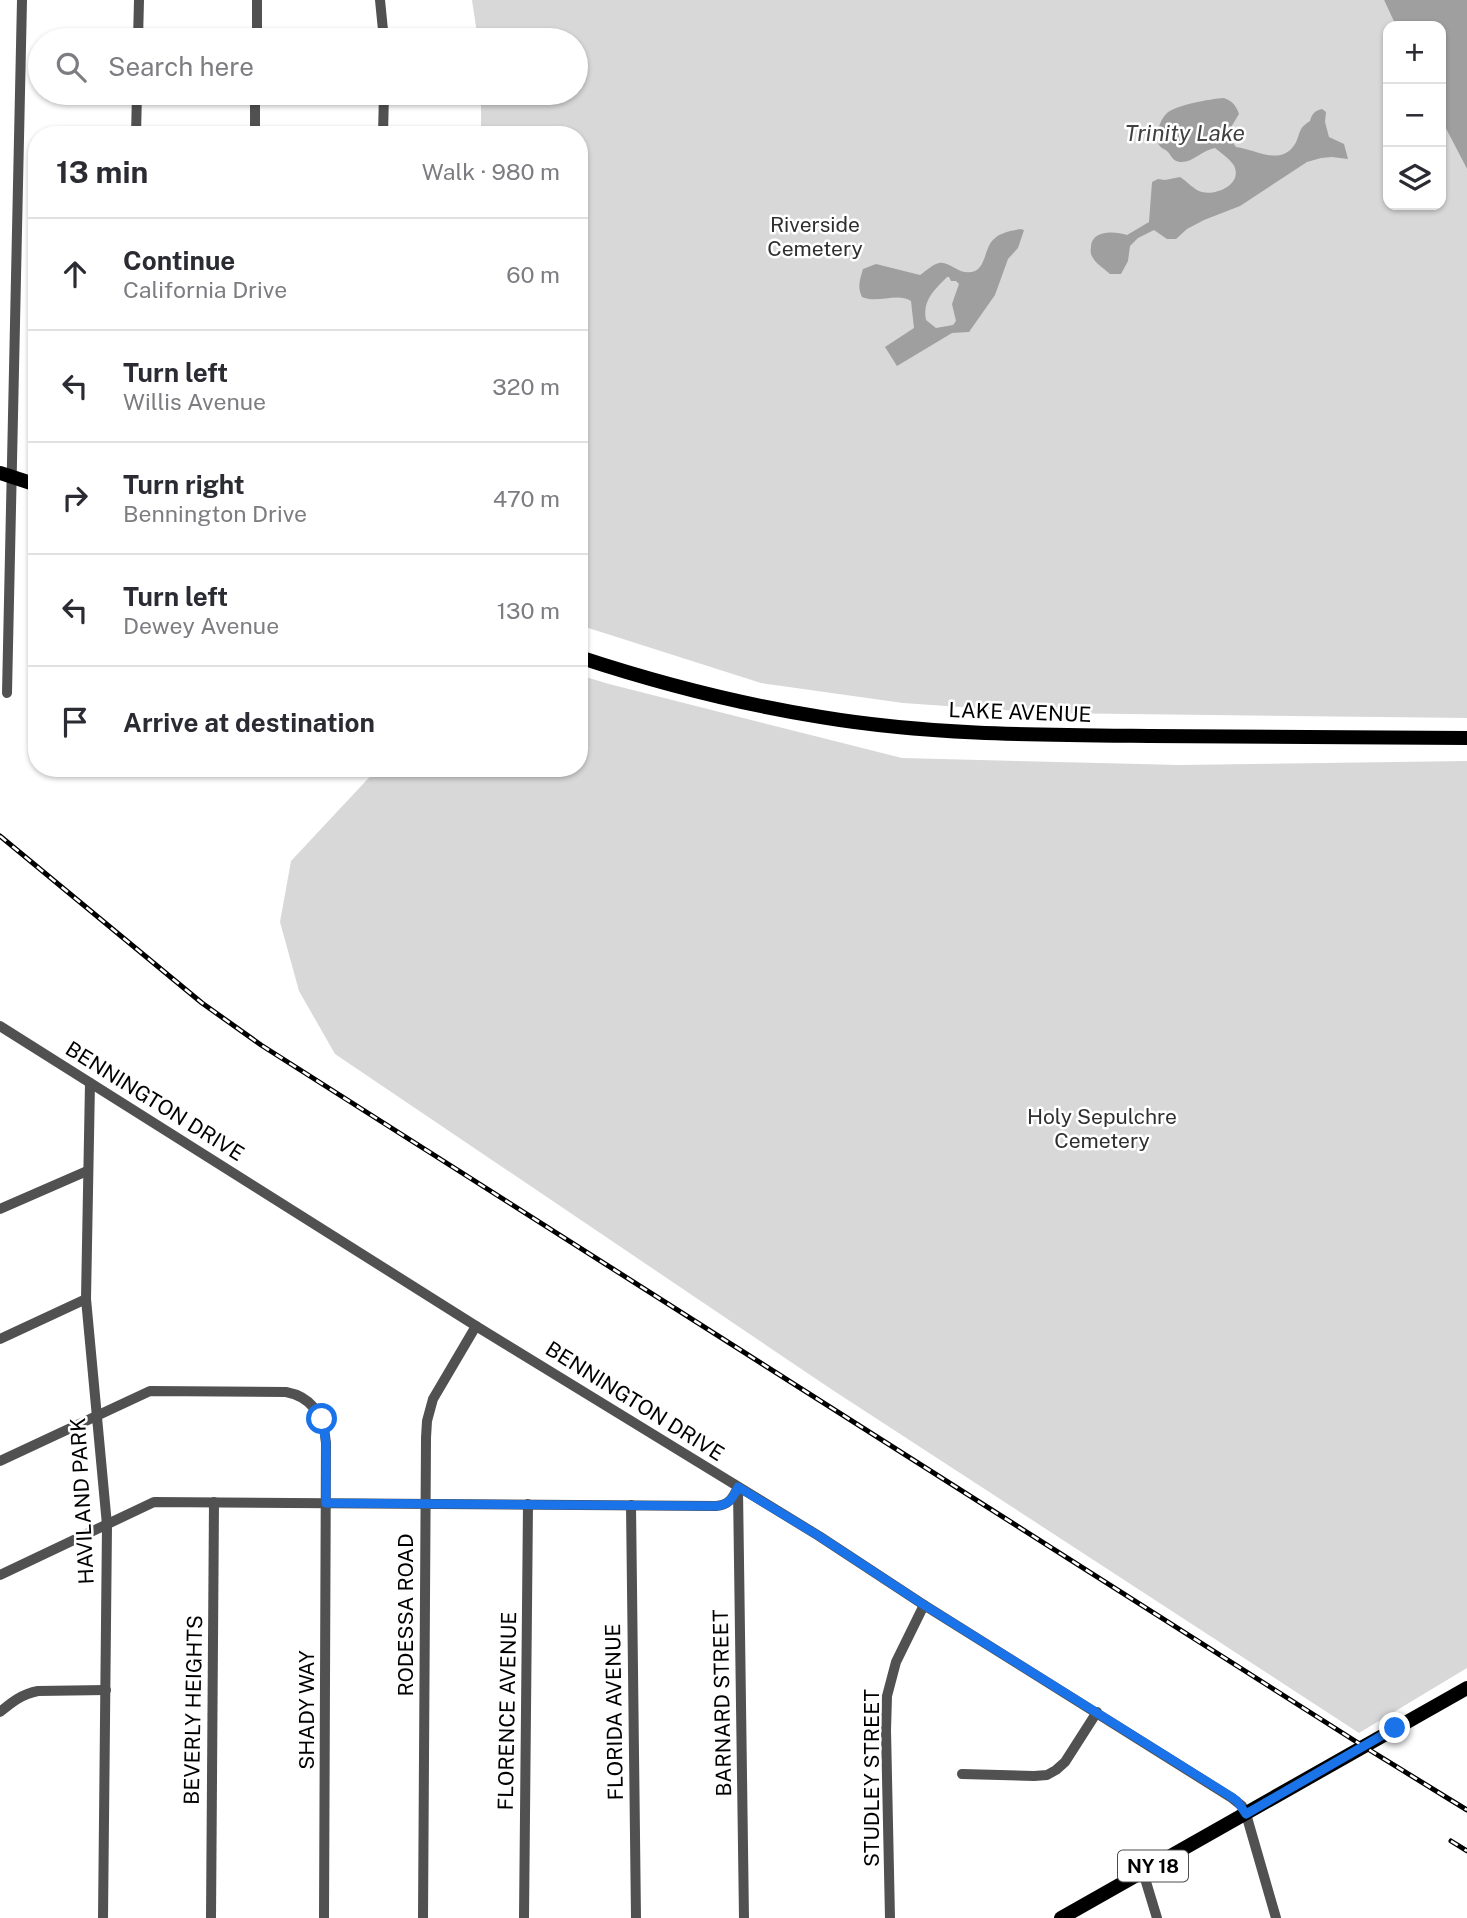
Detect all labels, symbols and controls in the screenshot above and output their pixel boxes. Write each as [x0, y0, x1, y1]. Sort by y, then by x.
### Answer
map controls [1383, 21, 1446, 210]
button: + [1383, 21, 1446, 84]
search box [28, 28, 588, 105]
icon: search [52, 48, 90, 86]
text: Search here [108, 51, 254, 82]
button: − [1383, 84, 1446, 147]
water label: Trinity Lake [1125, 119, 1245, 146]
button: layers [1383, 147, 1446, 210]
text: 13 min [56, 154, 148, 190]
text: Walk · 980 m [422, 158, 560, 185]
park label: Riverside Cemetery [767, 212, 863, 261]
text: Continue [123, 245, 235, 276]
icon: ahead [56, 255, 94, 293]
text: 60 m [506, 261, 560, 288]
text: California Drive [123, 276, 287, 303]
text: Turn left [123, 357, 228, 388]
icon: left [56, 367, 94, 405]
text: 320 m [492, 373, 560, 400]
text: Willis Avenue [123, 388, 266, 415]
text: Turn right [123, 469, 245, 500]
icon: right [56, 479, 94, 517]
text: 470 m [493, 485, 560, 512]
text: Bennington Drive [123, 500, 307, 527]
text: Turn left [123, 581, 228, 612]
icon: left [56, 591, 94, 629]
text: 130 m [497, 597, 560, 624]
text: Dewey Avenue [123, 612, 279, 639]
street label: LAKE AVENUE [948, 697, 1092, 727]
icon: arrive [56, 703, 94, 741]
text: Arrive at destination [123, 707, 375, 738]
street label: BENNINGTON DRIVE [61, 1036, 249, 1166]
park label: Holy Sepulchre Cemetery [1027, 1104, 1177, 1153]
street label: BENNINGTON DRIVE [541, 1336, 729, 1466]
route start [306, 1403, 337, 1434]
street label: HAVILAND PARK [65, 1417, 99, 1585]
street label: RODESSA ROAD [393, 1533, 418, 1697]
street label: BARNARD STREET [708, 1609, 736, 1797]
street label: FLORENCE AVENUE [493, 1611, 521, 1811]
street label: BEVERLY HEIGHTS [179, 1615, 207, 1805]
street label: FLORIDA AVENUE [600, 1623, 628, 1801]
street label: SHADY WAY [294, 1650, 319, 1770]
street label: STUDLEY STREET [859, 1689, 884, 1867]
route end [1379, 1712, 1410, 1743]
road number: NY 18 [1118, 1850, 1188, 1882]

